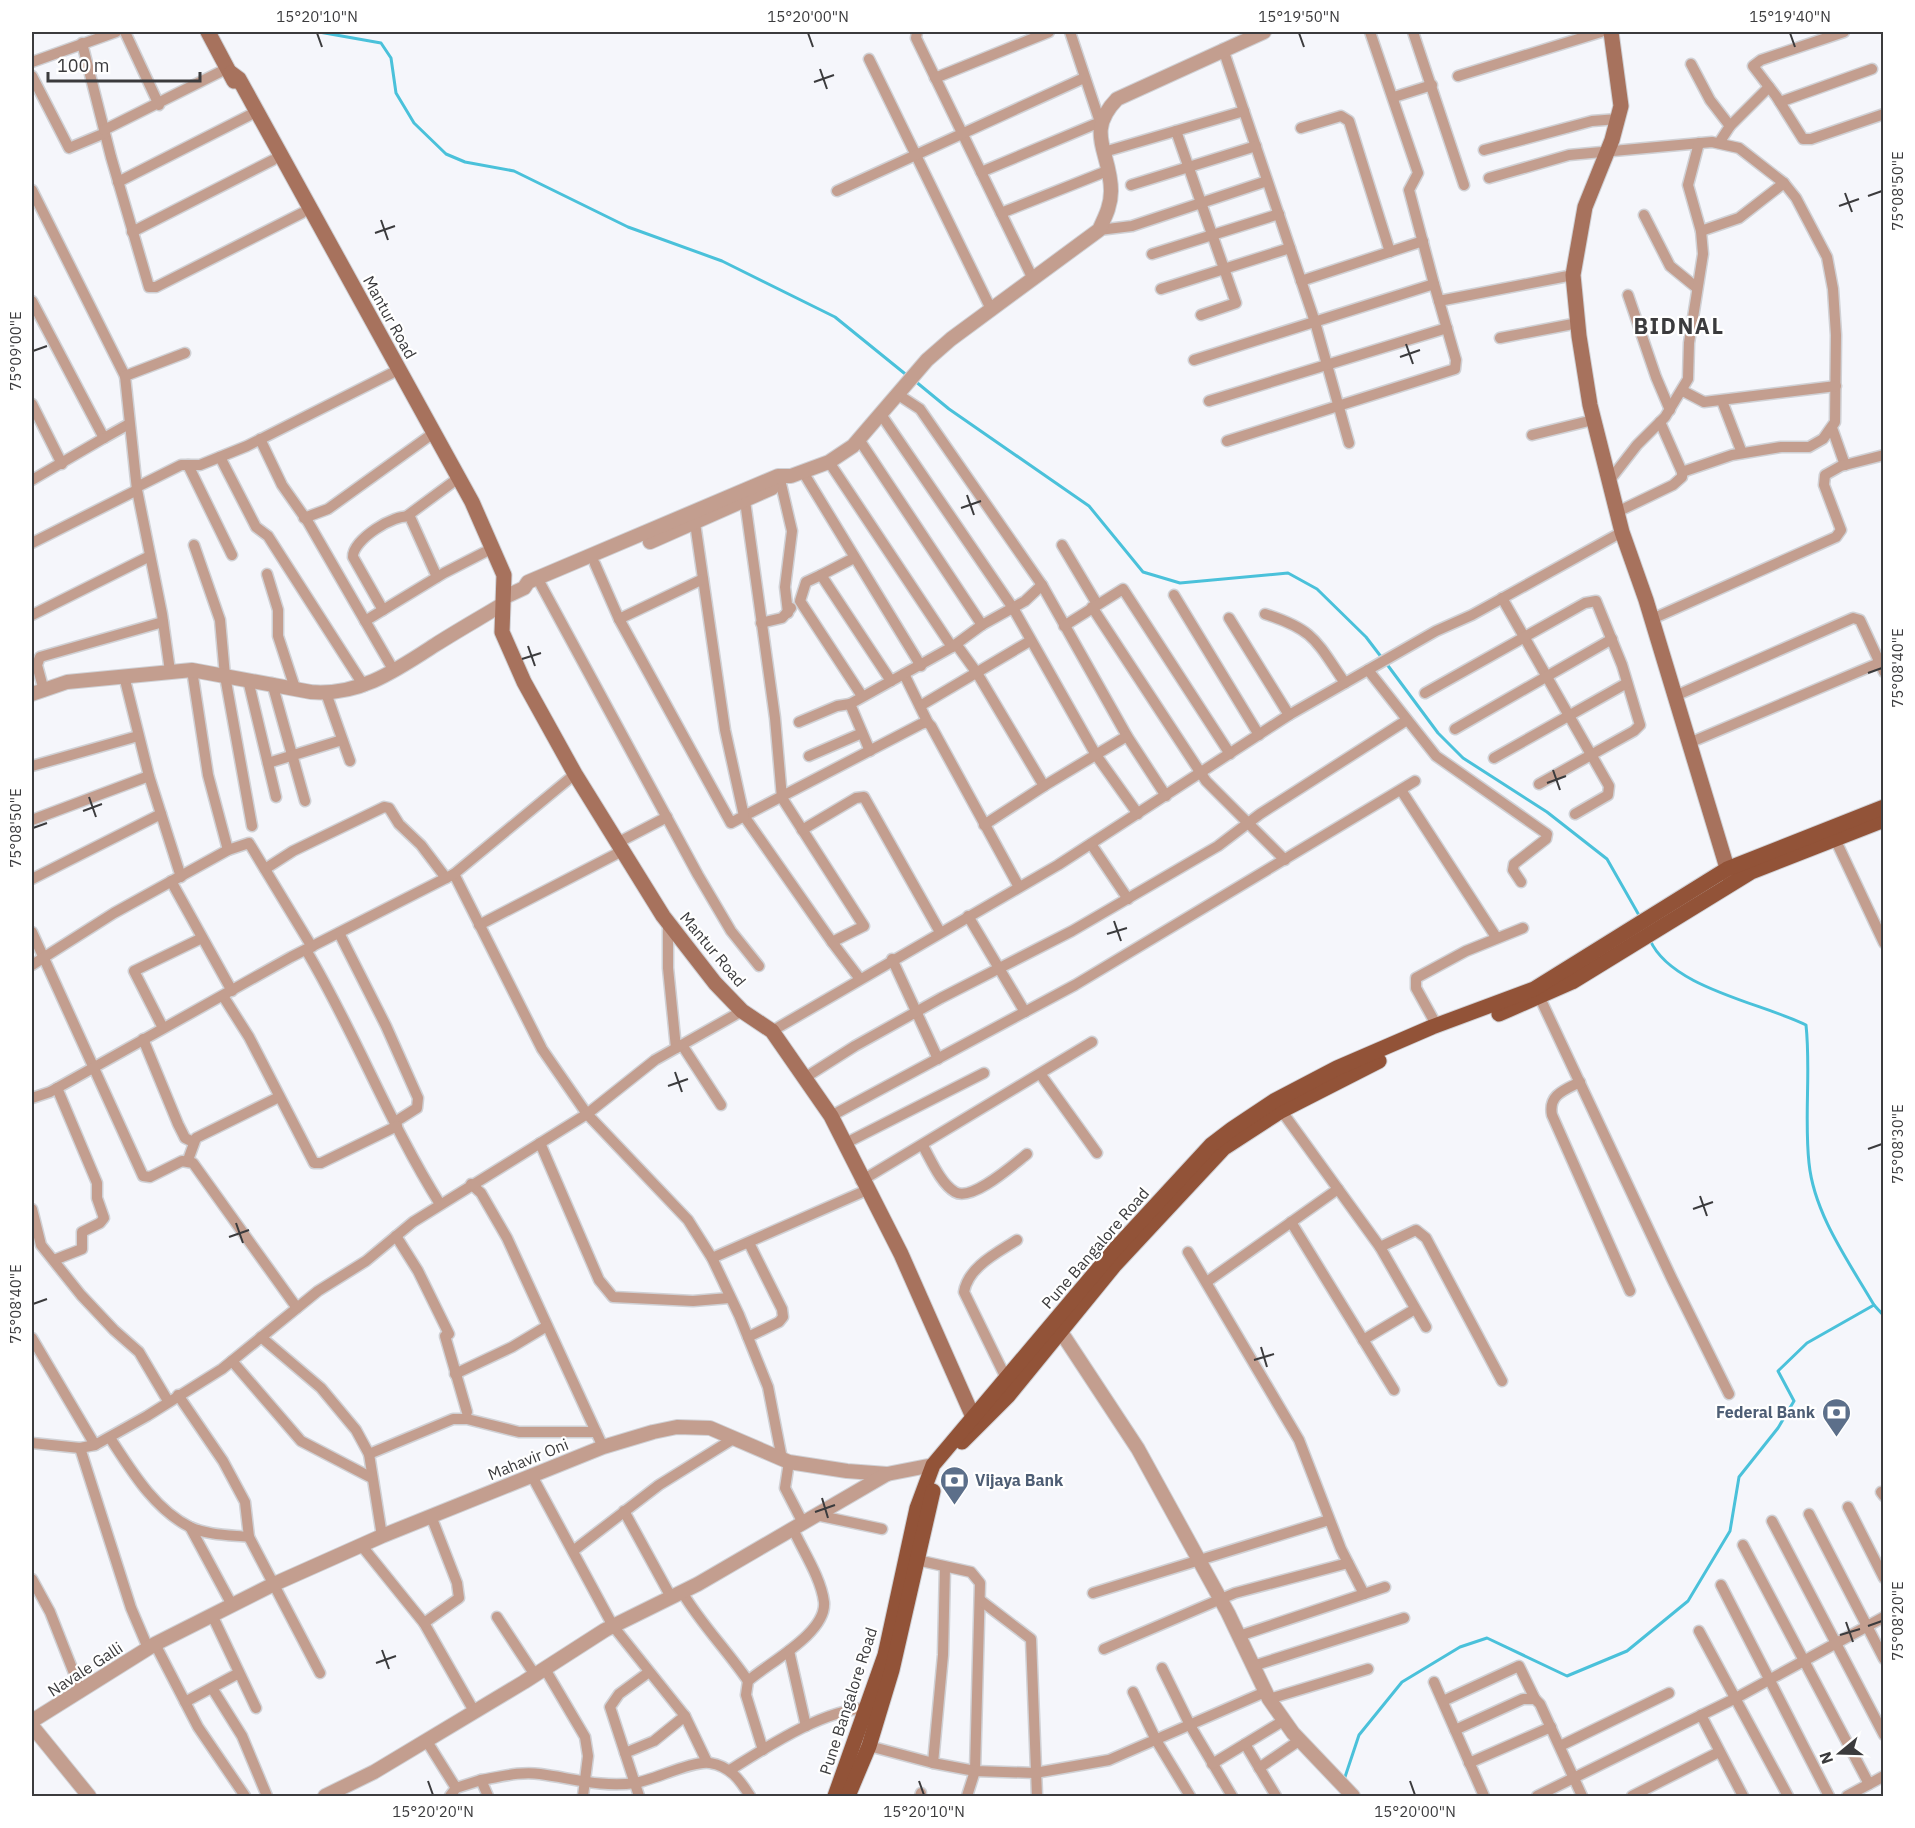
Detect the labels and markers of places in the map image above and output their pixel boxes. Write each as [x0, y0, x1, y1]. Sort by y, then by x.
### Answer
bank icon: Federal Bank [1820, 1396, 1852, 1438]
place label: Federal Bank [1716, 1402, 1816, 1422]
bank icon: Vijaya Bank [938, 1464, 970, 1506]
place label: Vijaya Bank [975, 1470, 1064, 1490]

